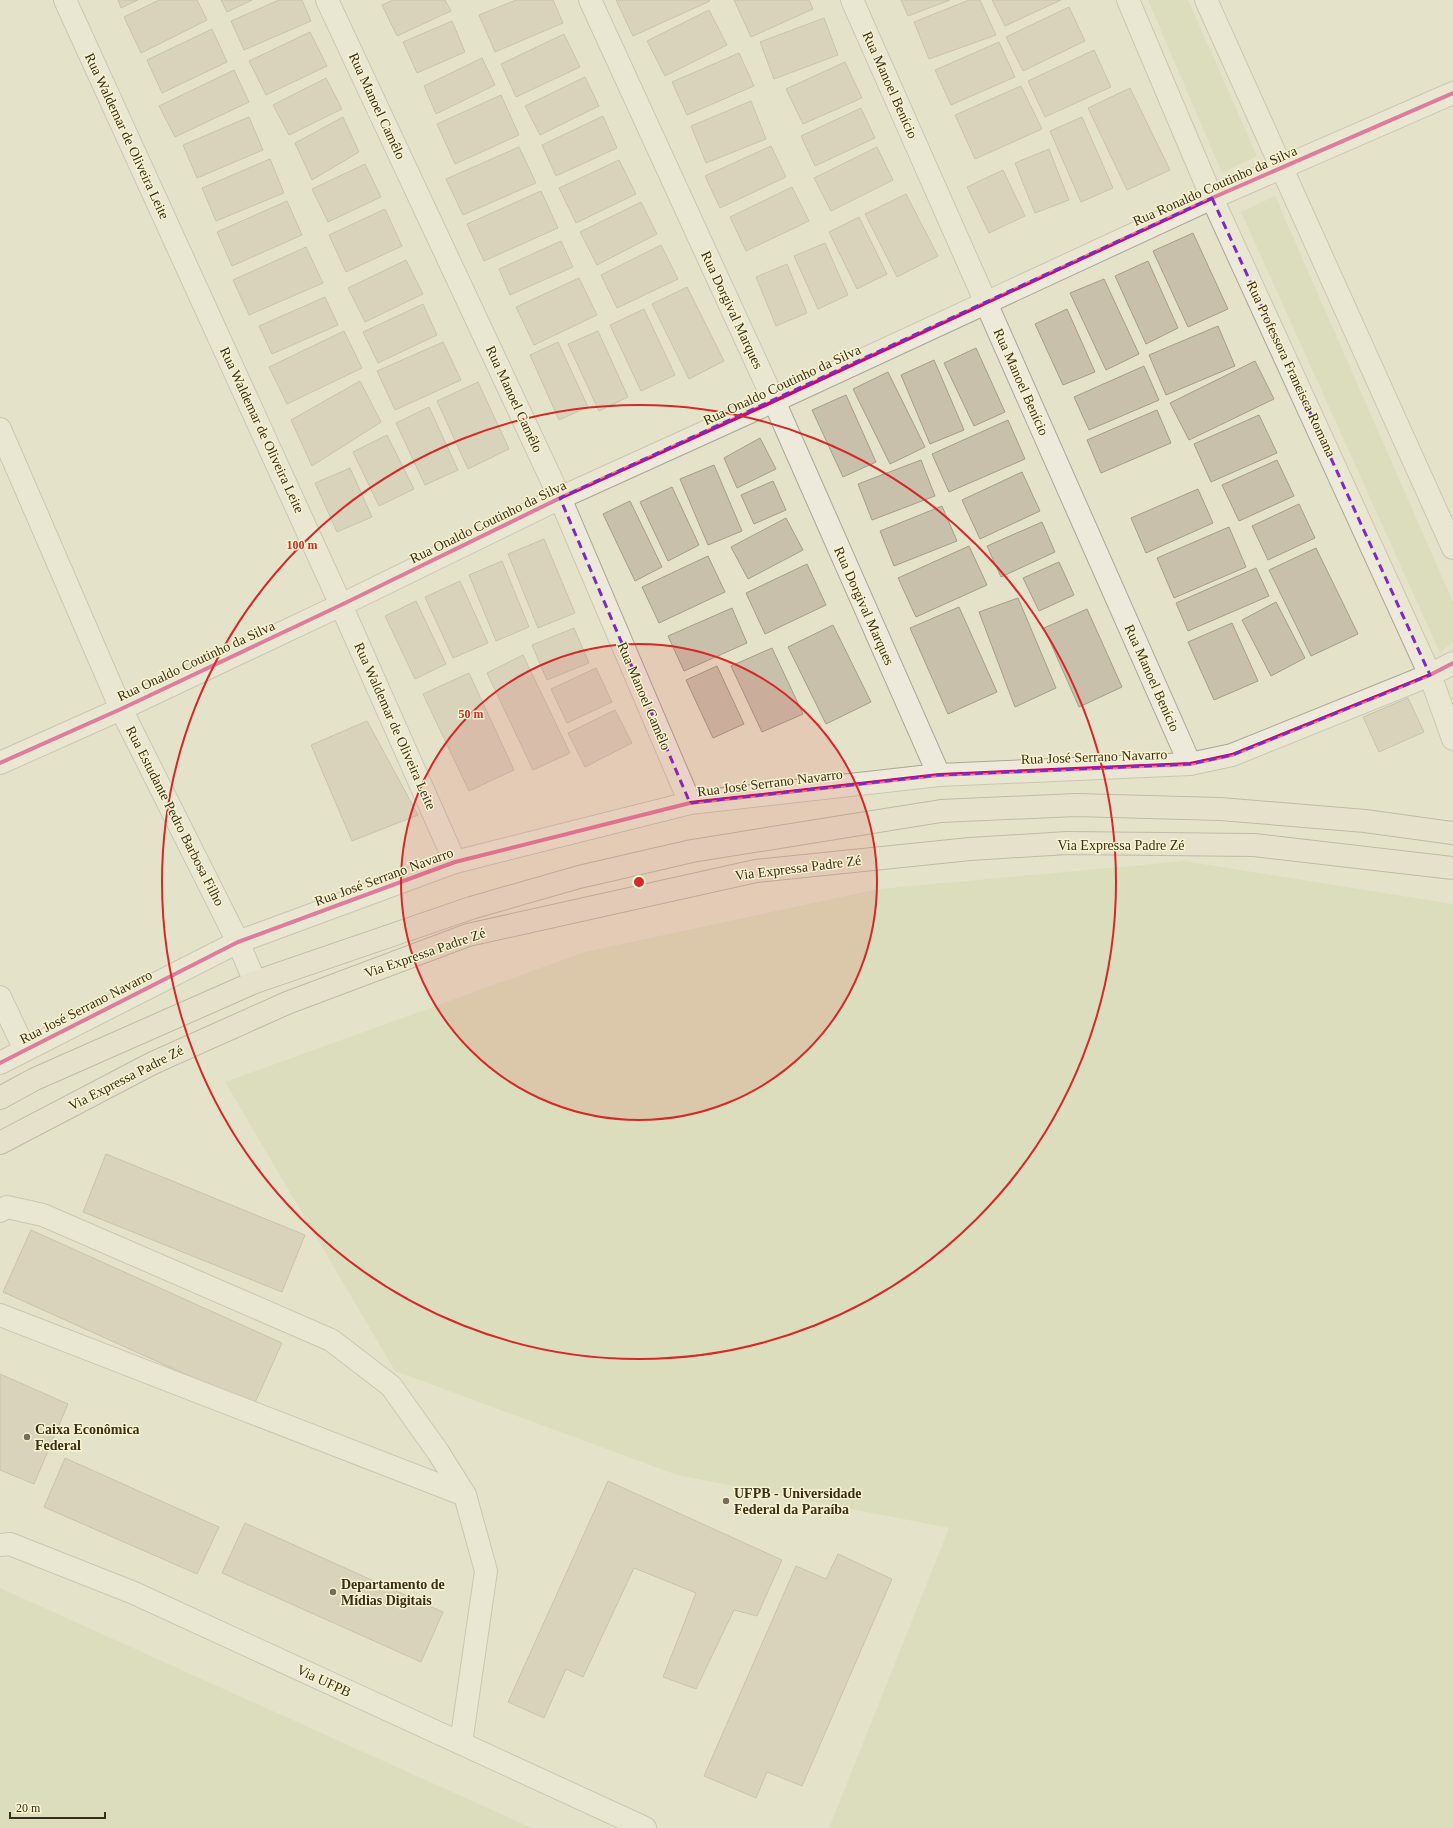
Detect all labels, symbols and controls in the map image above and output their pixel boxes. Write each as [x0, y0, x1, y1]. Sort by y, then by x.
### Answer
street label: Rua Manoel Benício [860, 29, 920, 141]
street label: Rua Manoel Camêlo [346, 50, 408, 162]
street label: Rua Waldemar de Oliveira Leite [82, 51, 172, 221]
street label: Rua Ronaldo Coutinho da Silva [1131, 143, 1300, 229]
street label: Rua Dorgival Marques [698, 249, 766, 371]
street label: Rua Professora Francisca Romana [1244, 279, 1339, 460]
street label: Rua Manoel Benício [991, 326, 1051, 438]
street label: Rua Onaldo Coutinho da Silva [701, 342, 864, 428]
street label: Rua Manoel Camêlo [483, 343, 545, 455]
street label: Rua Waldemar de Oliveira Leite [217, 345, 307, 515]
street label: Rua Onaldo Coutinho da Silva [407, 477, 569, 566]
text: 100 m [287, 538, 318, 552]
street label: Rua Dorgival Marques [831, 544, 897, 668]
street label: Rua Onaldo Coutinho da Silva [115, 618, 278, 704]
street label: Rua Manoel Benício [1122, 622, 1182, 734]
street label: Rua Waldemar de Oliveira Leite [351, 640, 439, 812]
street label: Rua Manoel Camêlo [614, 640, 674, 752]
text: 50 m [459, 707, 484, 721]
street label: Rua Estudante Pedro Barbosa Filho [123, 724, 227, 908]
street label: Rua José Serrano Navarro [1021, 747, 1167, 767]
street label: Rua José Serrano Navarro [696, 767, 844, 799]
street label: Via Expressa Padre Zé [1057, 838, 1185, 853]
street label: Rua José Serrano Navarro [313, 845, 455, 909]
street label: Via Expressa Padre Zé [734, 853, 862, 883]
centre of rings [632, 875, 646, 889]
street label: Via Expressa Padre Zé [362, 925, 488, 981]
street label: Rua José Serrano Navarro [17, 967, 155, 1047]
street label: Via Expressa Padre Zé [66, 1042, 186, 1114]
place label: Caixa Econômica Federal [35, 1422, 140, 1453]
marker: Caixa Econômica Federal [22, 1432, 32, 1442]
place label: UFPB - Universidade Federal da Paraíba [734, 1486, 862, 1517]
marker: UFPB - Universidade Federal da Paraíba [721, 1496, 731, 1506]
place label: Departamento de Mídias Digitais [341, 1577, 445, 1608]
marker: Departamento de Mídias Digitais [328, 1587, 338, 1597]
street label: Via UFPB [295, 1662, 353, 1700]
scale bar [10, 1794, 105, 1820]
text: 20 m [16, 1801, 41, 1815]

